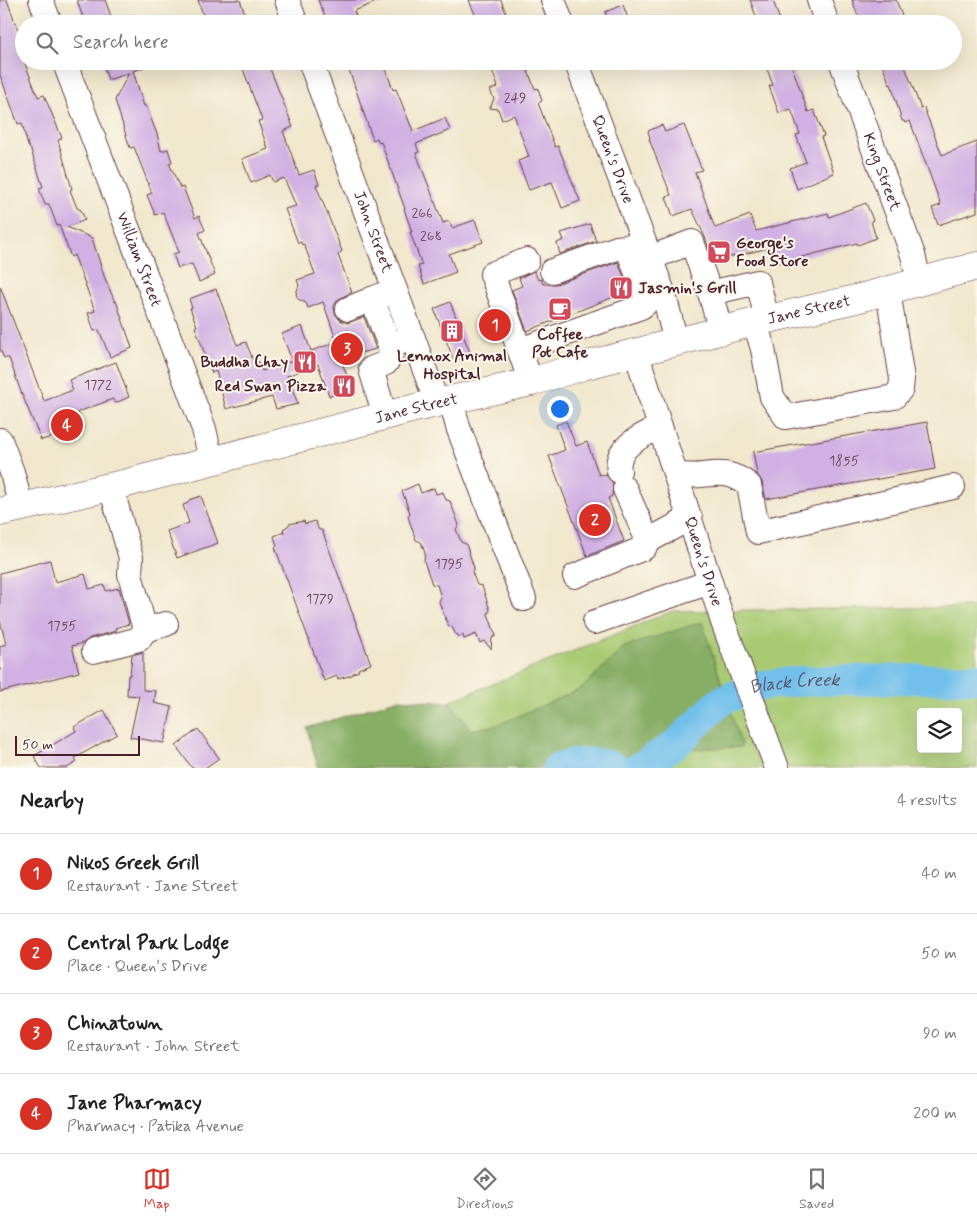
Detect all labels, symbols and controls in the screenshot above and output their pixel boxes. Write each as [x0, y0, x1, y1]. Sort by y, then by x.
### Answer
search box [15, 15, 962, 70]
icon: search [33, 29, 61, 57]
text: Search here [73, 30, 169, 55]
house number: 249 [504, 89, 526, 107]
street label: Queen's Drive [587, 112, 639, 206]
street label: King Street [858, 130, 906, 214]
street label: John Street [349, 188, 398, 276]
house number: 266 [411, 204, 433, 222]
street label: William Street [112, 209, 167, 310]
house number: 268 [420, 227, 442, 245]
place label: George's Food Store [736, 233, 808, 272]
supermarket icon: George's Food Store [706, 239, 732, 265]
restaurant icon: Jasmin's Grill [608, 275, 634, 301]
place label: Jasmin's Grill [638, 278, 737, 299]
street label: Jane Street [765, 290, 853, 329]
cafe icon: Coffee Pot Cafe [547, 296, 573, 322]
pin: 1 [479, 306, 511, 344]
building icon: Lennox Animal Hospital [439, 318, 465, 344]
place label: Coffee Pot Cafe [532, 324, 588, 363]
pin: 3 [331, 330, 363, 368]
place label: Lennox Animal Hospital [397, 346, 507, 385]
restaurant icon: Buddha Chay [292, 349, 318, 375]
place label: Buddha Chay [200, 352, 288, 373]
restaurant icon: Red Swan Pizza [331, 373, 357, 399]
house number: 1772 [84, 376, 112, 394]
place label: Red Swan Pizza [215, 376, 326, 397]
street label: Jane Street [372, 388, 460, 429]
your location [547, 396, 573, 422]
pin: 4 [51, 406, 83, 444]
house number: 1855 [829, 452, 859, 470]
pin: 2 [579, 501, 611, 539]
street label: Queen's Drive [679, 514, 728, 609]
house number: 1795 [434, 555, 464, 573]
house number: 1779 [306, 590, 334, 608]
house number: 1755 [47, 617, 77, 635]
water label: Black Creek [746, 668, 841, 700]
map controls [917, 708, 962, 753]
button: layers [917, 708, 962, 753]
scale bar [15, 733, 140, 756]
text: 50 m [22, 736, 53, 754]
text: Nearby [20, 787, 84, 815]
text: 4 results [897, 790, 957, 811]
text: Nikos Greek Grill [67, 851, 199, 876]
text: 1 [32, 863, 40, 884]
text: 40 m [921, 863, 957, 884]
text: Restaurant · Jane Street [67, 876, 238, 897]
text: Central Park Lodge [67, 931, 229, 956]
text: 2 [32, 943, 40, 964]
text: 50 m [921, 943, 957, 964]
text: Place · Queen's Drive [67, 956, 207, 977]
text: Chinatown [67, 1011, 162, 1036]
text: 3 [32, 1023, 40, 1044]
text: 90 m [923, 1023, 957, 1044]
text: Restaurant · John Street [67, 1036, 240, 1057]
text: Jane Pharmacy [67, 1091, 202, 1116]
text: 4 [31, 1103, 41, 1124]
text: 200 m [913, 1103, 957, 1124]
text: Pharmacy · Patika Avenue [67, 1116, 244, 1137]
tab: Map [143, 1165, 171, 1213]
tab: Directions [456, 1165, 514, 1213]
tab: Saved [799, 1165, 834, 1213]

